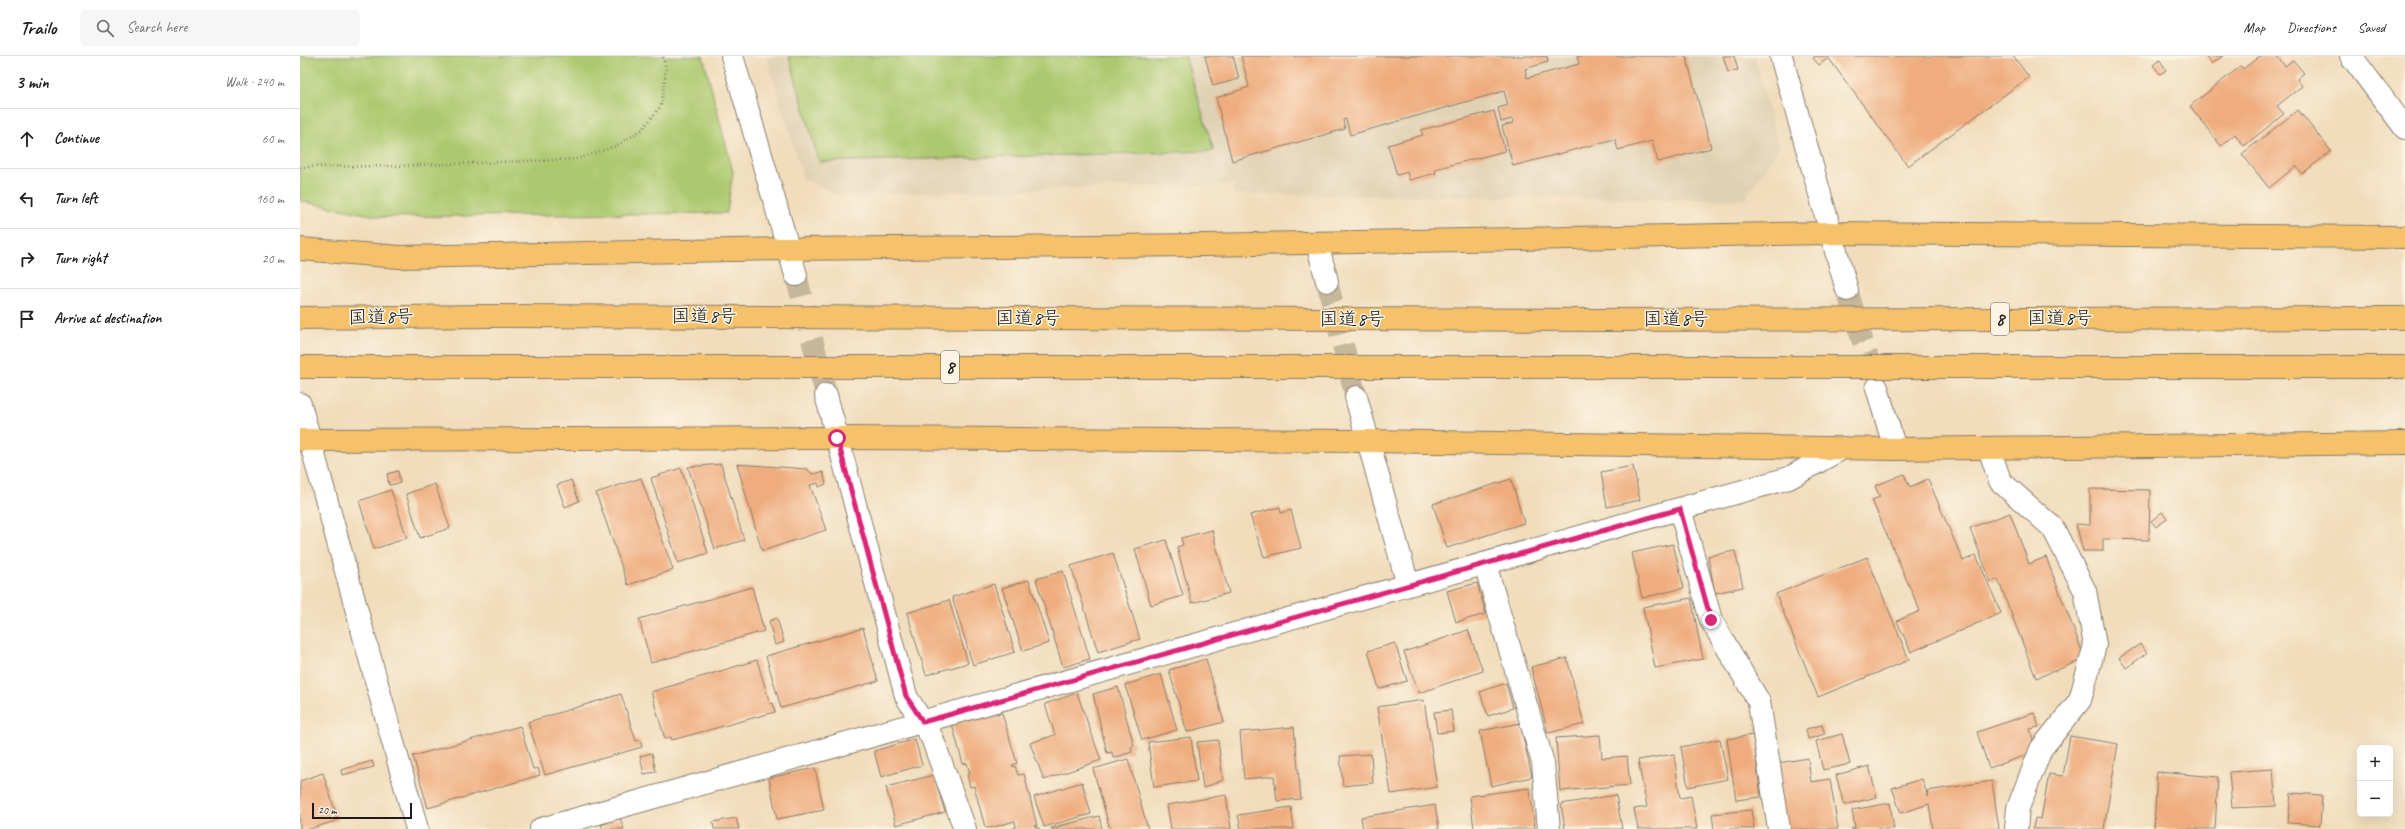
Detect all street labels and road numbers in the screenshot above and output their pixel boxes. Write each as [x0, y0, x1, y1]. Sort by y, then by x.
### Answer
road number: 8 [1991, 303, 2009, 335]
street label: 国道8号 [348, 304, 414, 330]
street label: 国道8号 [671, 304, 737, 328]
street label: 国道8号 [995, 306, 1061, 330]
street label: 国道8号 [2027, 306, 2093, 330]
street label: 国道8号 [1319, 307, 1385, 331]
street label: 国道8号 [1643, 307, 1709, 331]
road number: 8 [941, 351, 959, 383]

